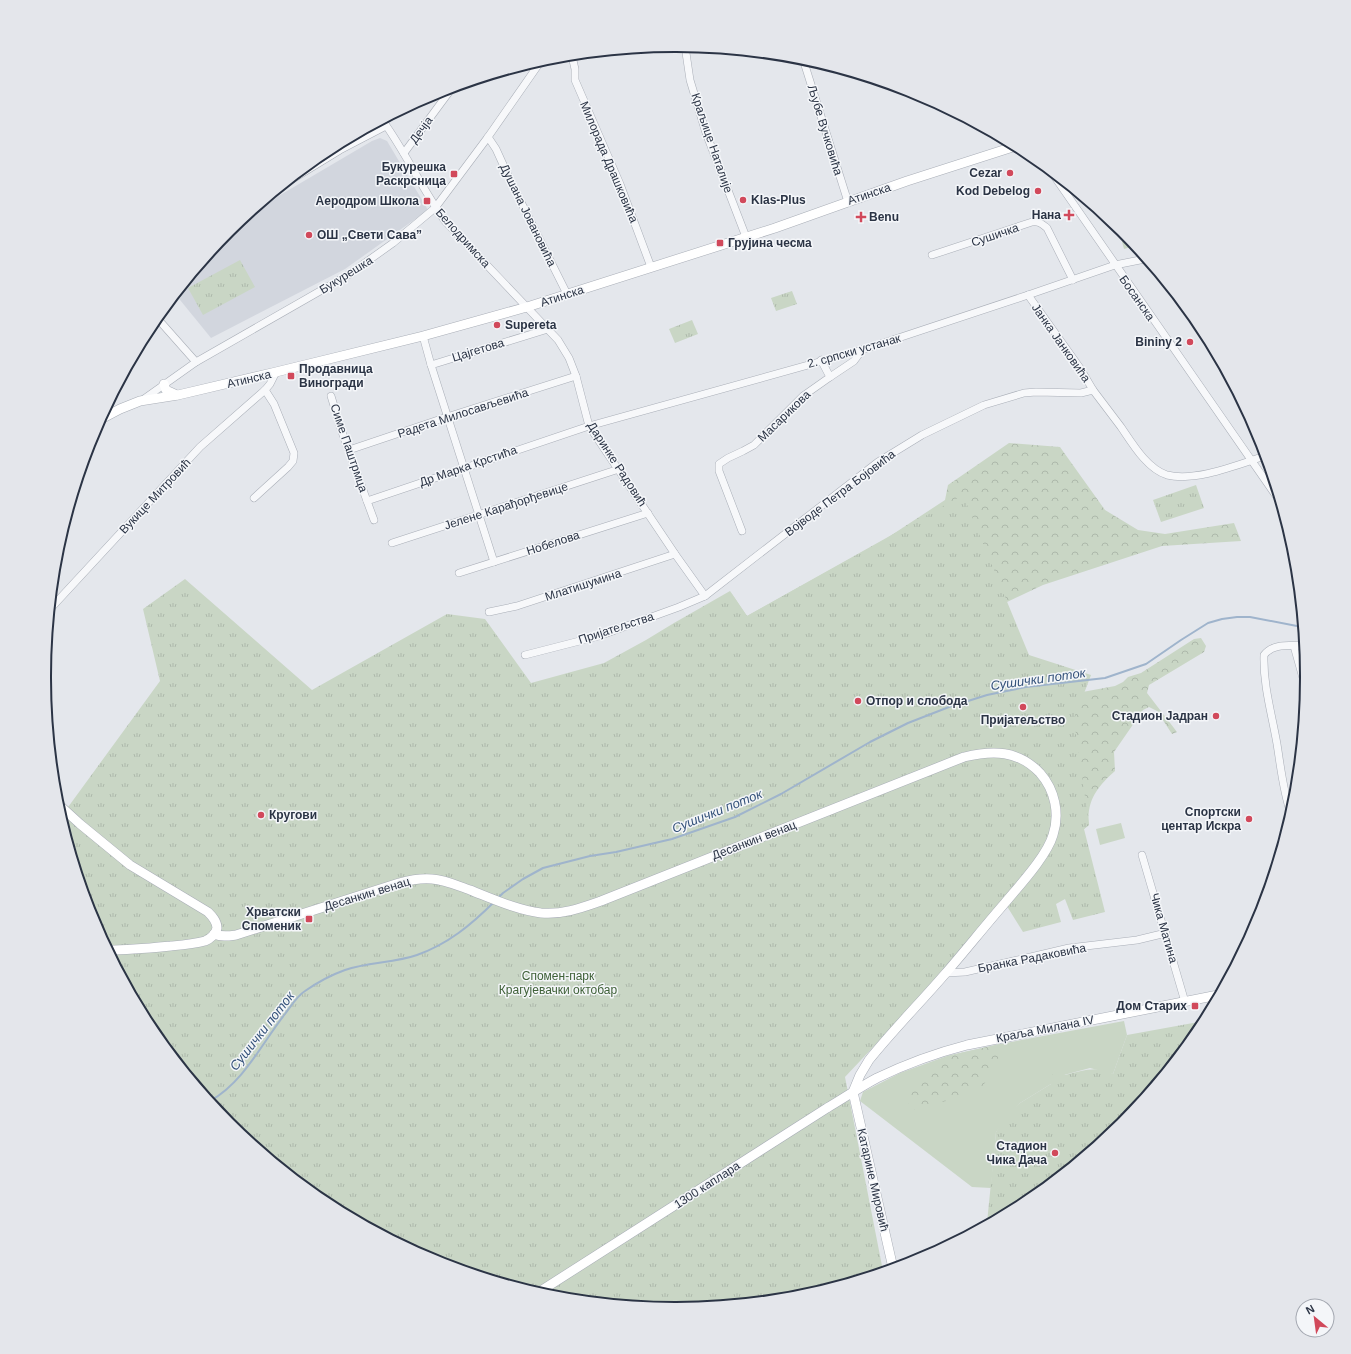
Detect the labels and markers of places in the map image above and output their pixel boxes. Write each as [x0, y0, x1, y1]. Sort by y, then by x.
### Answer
place label: Букурешка Раскрсница [376, 160, 446, 188]
place label: Cezar [969, 166, 1002, 180]
marker: Cezar [1005, 168, 1015, 178]
marker: Букурешка Раскрсница [449, 169, 459, 179]
place label: Kod Debelog [956, 184, 1030, 198]
marker: Kod Debelog [1033, 186, 1043, 196]
place label: Klas-Plus [751, 193, 806, 207]
place label: Аеродром Школа [316, 194, 419, 208]
marker: Klas-Plus [738, 195, 748, 205]
marker: Аеродром Школа [422, 196, 432, 206]
place label: Нана [1032, 208, 1061, 222]
place label: Benu [869, 210, 899, 224]
marker: Нана [1064, 210, 1074, 220]
marker: Benu [856, 212, 866, 222]
place label: ОШ „Свети Сава” [317, 228, 422, 242]
marker: ОШ „Свети Сава” [304, 230, 314, 240]
place label: Грујина чесма [728, 236, 812, 250]
marker: Грујина чесма [715, 238, 725, 248]
place label: Supereta [505, 318, 557, 332]
marker: Supereta [492, 320, 502, 330]
place label: Bininy 2 [1135, 335, 1182, 349]
marker: Bininy 2 [1185, 337, 1195, 347]
place label: Продавница Виногради [299, 362, 373, 390]
marker: Продавница Виногради [286, 371, 296, 381]
place label: Отпор и слобода [866, 694, 968, 708]
marker: Отпор и слобода [853, 696, 863, 706]
marker: Пријатељство [1018, 702, 1028, 712]
place label: Стадион Јадран [1112, 709, 1208, 723]
marker: Стадион Јадран [1211, 711, 1221, 721]
place label: Пријатељство [981, 713, 1065, 727]
place label: Спортски центар Искра [1161, 805, 1241, 833]
place label: Кругови [269, 808, 317, 822]
marker: Кругови [256, 810, 266, 820]
marker: Спортски центар Искра [1244, 814, 1254, 824]
place label: Хрватски Споменик [242, 905, 302, 933]
marker: Хрватски Споменик [304, 914, 314, 924]
place label: Дом Старих [1116, 999, 1187, 1013]
marker: Дом Старих [1190, 1001, 1200, 1011]
place label: Стадион Чика Дача [987, 1139, 1047, 1167]
marker: Стадион Чика Дача [1050, 1148, 1060, 1158]

